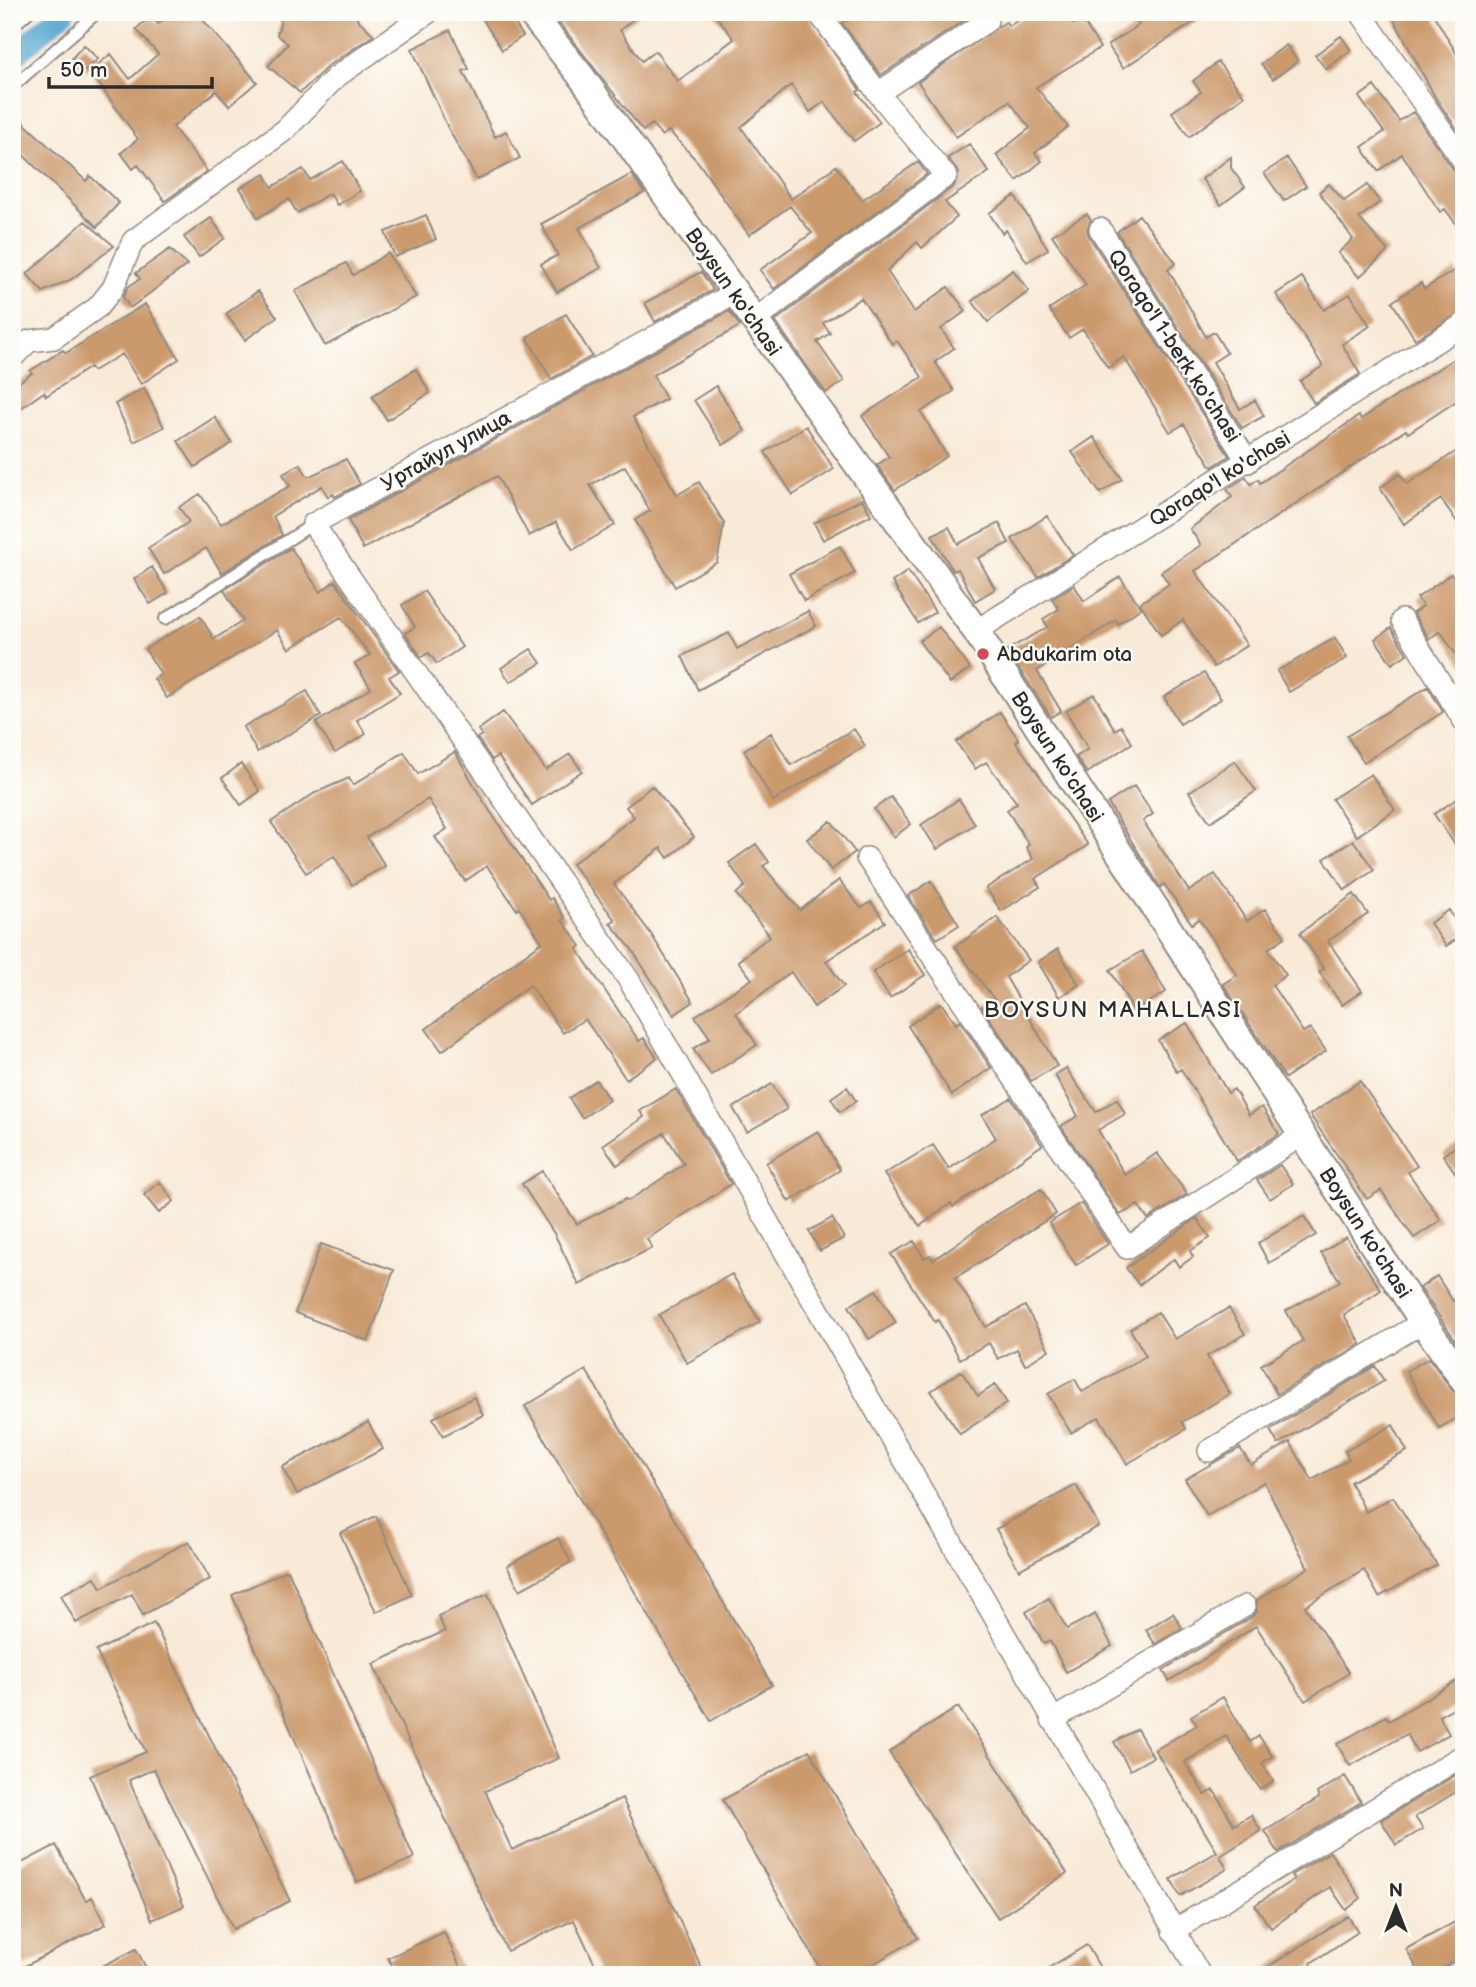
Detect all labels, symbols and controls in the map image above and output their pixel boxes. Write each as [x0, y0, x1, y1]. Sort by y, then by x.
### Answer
scale bar [49, 46, 212, 90]
text: 50 m [60, 58, 107, 83]
street label: Boysun ko'chasi [680, 223, 786, 361]
street label: Qoraqo'l 1-berk ko'chasi [1102, 245, 1246, 447]
street label: Уртайул улица [377, 405, 516, 497]
street label: Qoraqo'l ko'chasi [1145, 426, 1295, 532]
place label: Abdukarim ota [997, 642, 1132, 667]
marker: Abdukarim ota [975, 646, 991, 662]
street label: Boysun ko'chasi [1005, 687, 1109, 827]
district label: BOYSUN MAHALLASI [984, 996, 1242, 1024]
street label: Boysun ko'chasi [1313, 1163, 1417, 1303]
north arrow [1360, 1871, 1430, 1941]
text: N [1389, 1880, 1403, 1903]

